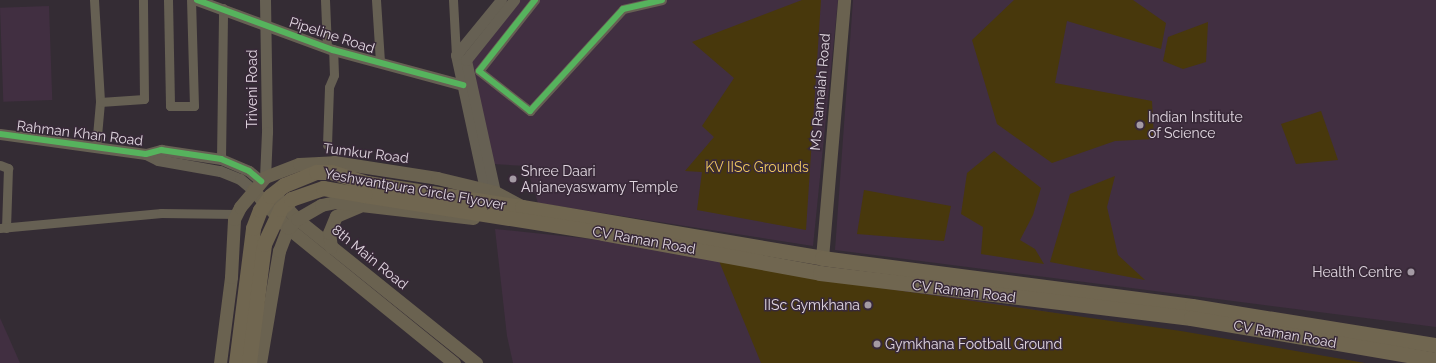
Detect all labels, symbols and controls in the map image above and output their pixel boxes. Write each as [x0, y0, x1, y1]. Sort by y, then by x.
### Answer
street label: Pipeline Road [287, 13, 377, 57]
street label: MS Ramaiah Road [807, 33, 833, 151]
street label: Triveni Road [244, 49, 260, 129]
place label: Indian Institute of Science [1148, 109, 1243, 142]
street label: Rahman Khan Road [16, 117, 144, 149]
marker: Indian Institute of Science [1135, 120, 1145, 130]
street label: Tumkur Road [322, 139, 410, 167]
park label: KV IISc Grounds [705, 159, 809, 175]
place label: Shree Daari Anjaneyaswamy Temple [521, 163, 679, 196]
street label: Yeshwantpura Circle Flyover [323, 165, 507, 213]
marker: Shree Daari Anjaneyaswamy Temple [508, 174, 518, 184]
street label: 8th Main Road [329, 221, 411, 293]
street label: CV Raman Road [591, 223, 697, 257]
place label: Health Centre [1312, 264, 1402, 280]
marker: Health Centre [1405, 266, 1417, 278]
street label: CV Raman Road [911, 276, 1017, 306]
place label: IISc Gymkhana [764, 297, 860, 313]
marker: IISc Gymkhana [863, 300, 873, 310]
street label: CV Raman Road [1232, 317, 1338, 351]
place label: Gymkhana Football Ground [885, 336, 1063, 352]
marker: Gymkhana Football Ground [872, 339, 882, 349]

